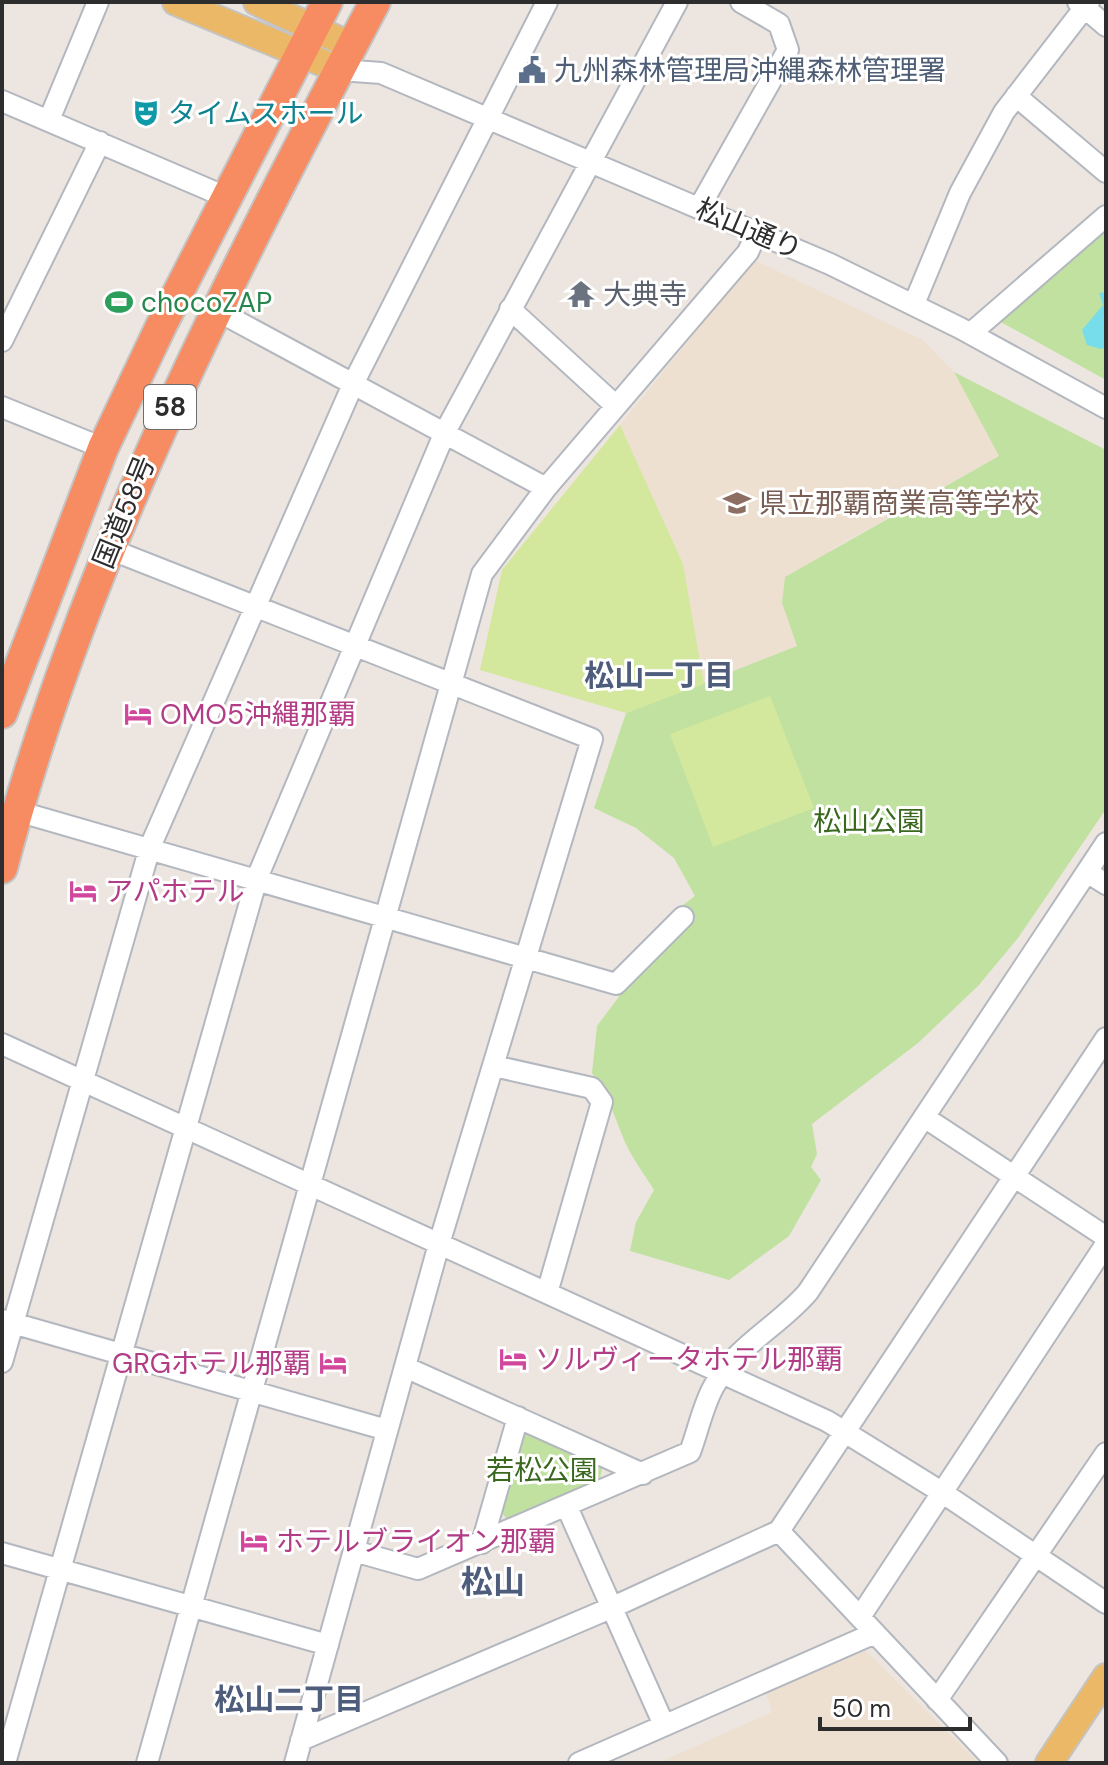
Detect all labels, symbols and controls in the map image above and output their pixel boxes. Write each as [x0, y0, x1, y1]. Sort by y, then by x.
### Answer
place label: 九州森林管理局沖縄森林管理署 [554, 52, 946, 89]
public building icon: 九州森林管理局沖縄森林管理署 [517, 55, 547, 85]
place label: タイムスホール [168, 95, 363, 132]
theatre icon: タイムスホール [131, 98, 161, 128]
street label: 松山通り [690, 190, 808, 268]
place label: 大典寺 [603, 276, 687, 313]
temple icon: 大典寺 [566, 279, 596, 309]
place label: chocoZAP [141, 284, 272, 321]
sports icon: chocoZAP [104, 287, 134, 317]
road number: 58 [144, 385, 196, 429]
street label: 国道58号 [85, 450, 163, 574]
place label: 県立那覇商業高等学校 [759, 485, 1039, 522]
school or university icon: 県立那覇商業高等学校 [722, 488, 752, 518]
district label: 松山一丁目 [584, 656, 734, 695]
place label: OMO5沖縄那覇 [160, 696, 356, 733]
hotel icon: OMO5沖縄那覇 [123, 699, 153, 729]
park label: 松山公園 [813, 803, 925, 840]
place label: アパホテル [105, 873, 244, 910]
hotel icon: アパホテル [68, 876, 98, 906]
place label: ソルヴィータホテル那覇 [535, 1341, 843, 1378]
hotel icon: ソルヴィータホテル那覇 [498, 1344, 528, 1374]
place label: GRGホテル那覇 [112, 1345, 311, 1382]
hotel icon: GRGホテル那覇 [318, 1348, 348, 1378]
park label: 若松公園 [486, 1452, 598, 1489]
place label: ホテルブライオン那覇 [276, 1523, 556, 1560]
hotel icon: ホテルブライオン那覇 [239, 1526, 269, 1556]
district label: 松山 [461, 1561, 525, 1603]
district label: 松山二丁目 [214, 1680, 364, 1719]
scale bar [820, 1681, 970, 1731]
text: 50 m [832, 1693, 891, 1724]

